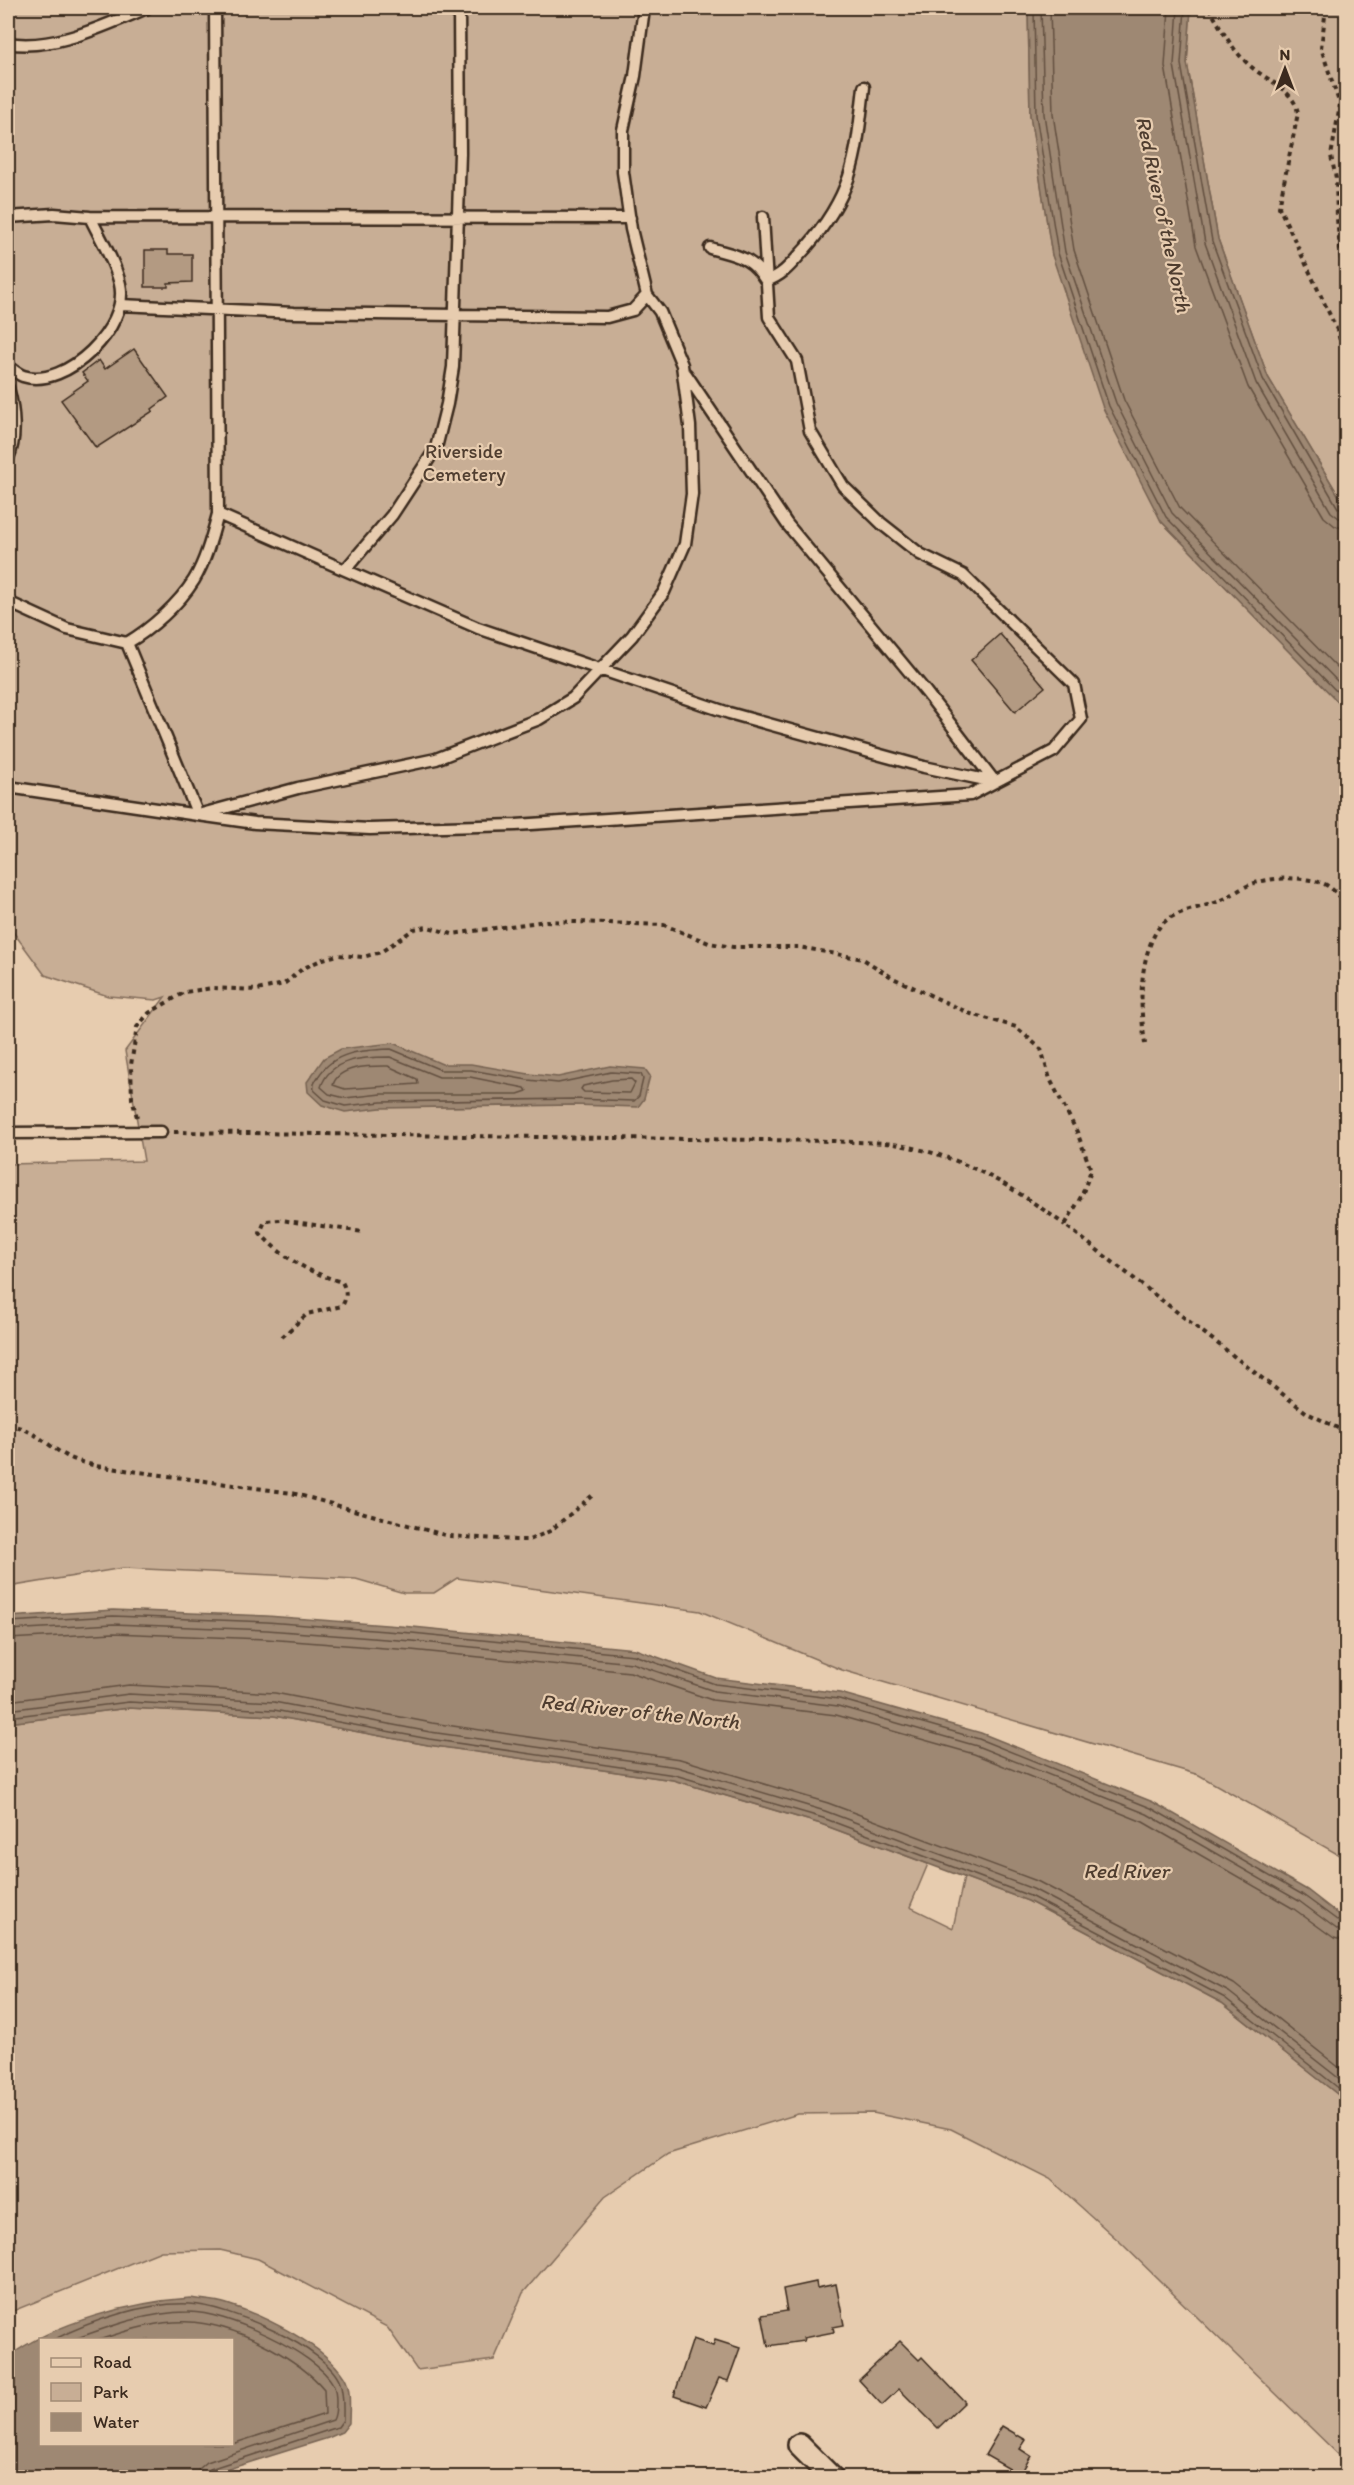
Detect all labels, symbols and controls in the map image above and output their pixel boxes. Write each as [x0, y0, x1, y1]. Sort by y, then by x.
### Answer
north arrow [1255, 39, 1315, 99]
text: N [1280, 45, 1290, 64]
water label: Red River of the North [1131, 114, 1197, 315]
park label: Riverside Cemetery [422, 439, 506, 486]
water label: Red River of the North [540, 1688, 741, 1734]
water label: Red River [1083, 1858, 1171, 1883]
legend [39, 2338, 234, 2446]
text: Road [93, 2351, 132, 2373]
text: Park [93, 2381, 128, 2403]
text: Water [93, 2411, 139, 2433]

